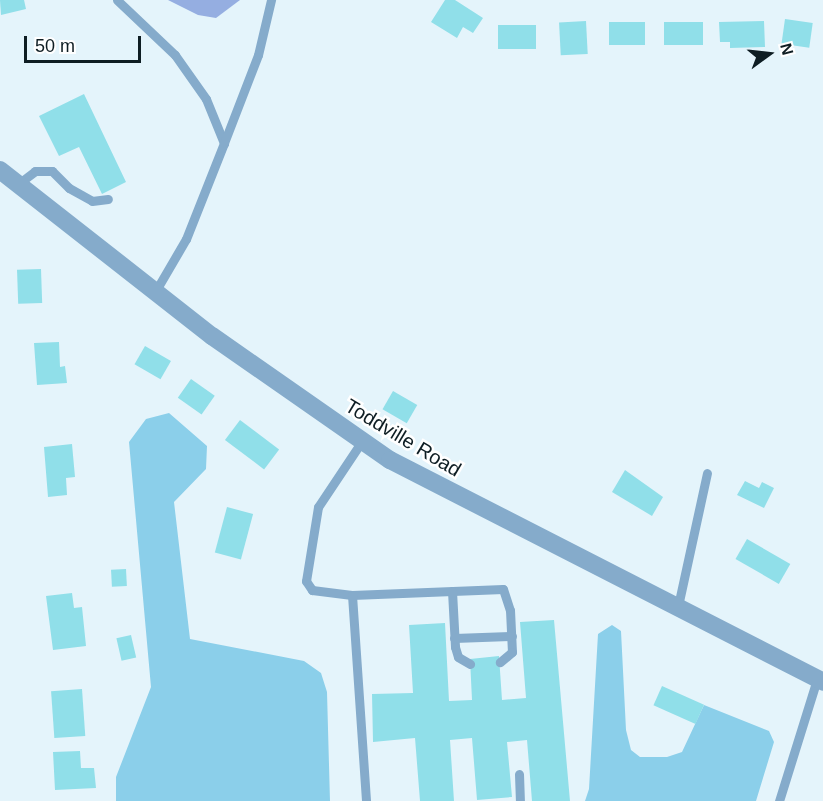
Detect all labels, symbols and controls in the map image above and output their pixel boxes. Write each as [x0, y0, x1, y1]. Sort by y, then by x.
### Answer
scale bar [27, 24, 144, 62]
north arrow [739, 24, 799, 84]
text: 50 m [35, 36, 75, 56]
text: N [777, 41, 797, 57]
street label: Toddville Road [341, 394, 465, 482]

